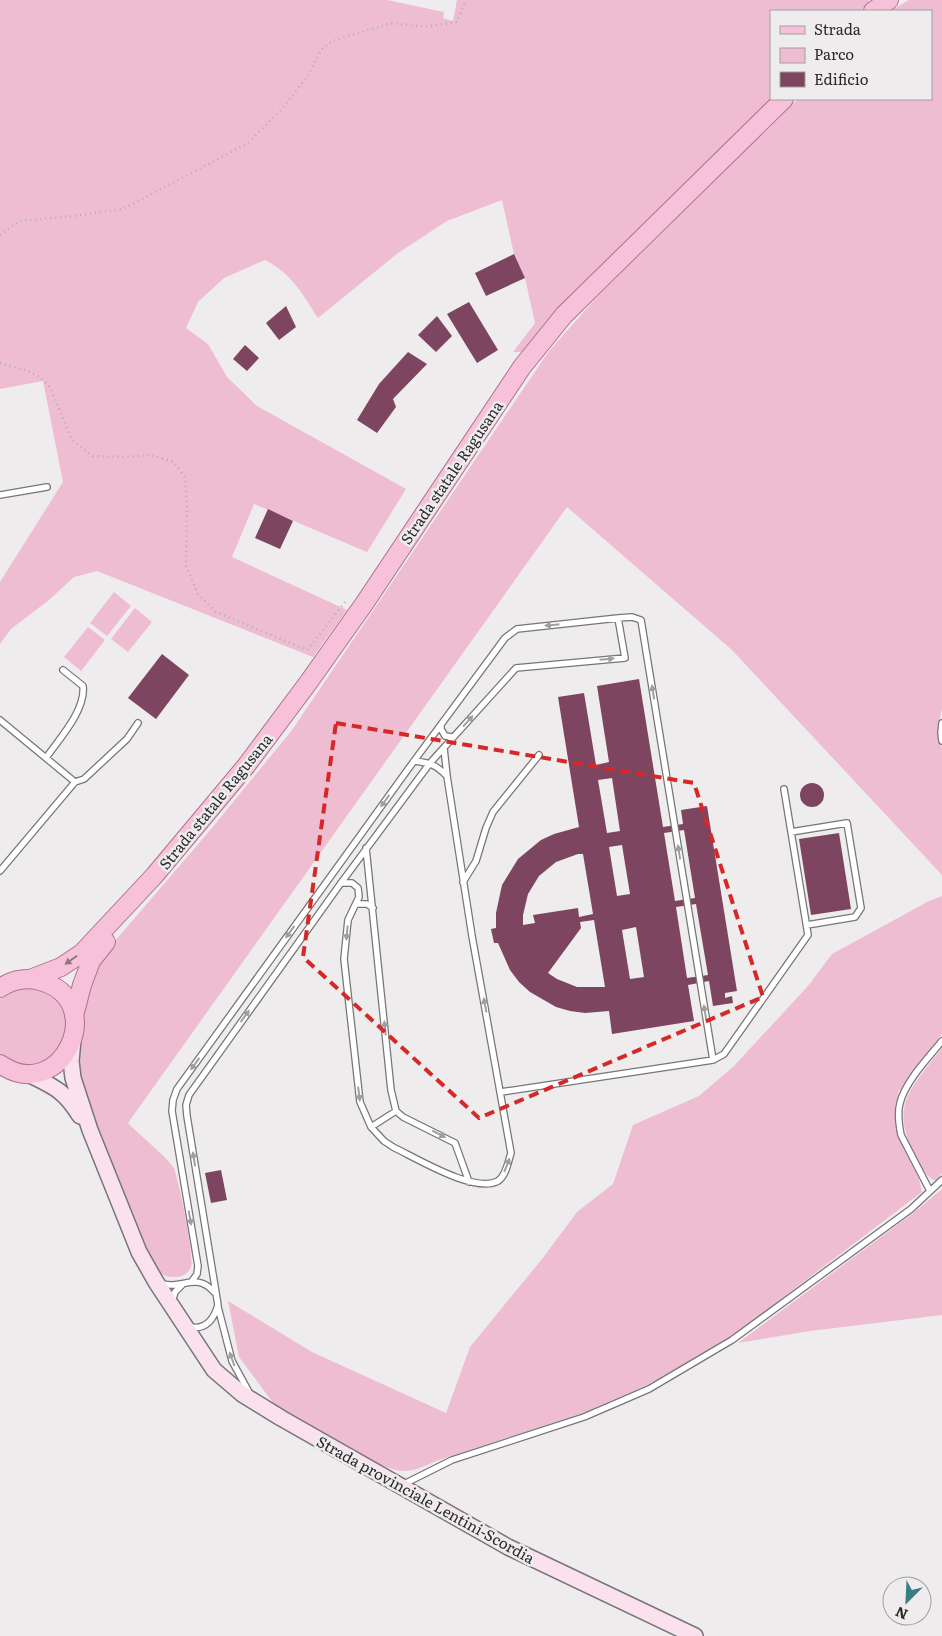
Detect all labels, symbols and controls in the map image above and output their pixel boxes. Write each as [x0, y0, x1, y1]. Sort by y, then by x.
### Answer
legend [770, 10, 932, 100]
text: Strada [814, 17, 862, 40]
text: Parco [814, 42, 854, 65]
text: Edificio [814, 67, 869, 90]
street label: Strada statale Ragusana [394, 395, 508, 549]
one-way arrow [544, 621, 560, 629]
one-way arrow [599, 655, 615, 663]
one-way arrow [648, 683, 656, 699]
one-way arrow [462, 715, 474, 727]
street label: Strada statale Ragusana [153, 727, 278, 874]
one-way arrow [380, 794, 390, 807]
one-way arrow [675, 844, 683, 860]
one-way arrow [285, 925, 295, 939]
one-way arrow [342, 925, 350, 941]
one-way arrow [64, 955, 78, 965]
one-way arrow [480, 997, 488, 1013]
one-way arrow [701, 1004, 709, 1020]
one-way arrow [240, 1010, 251, 1023]
one-way arrow [381, 1020, 389, 1036]
one-way arrow [190, 1057, 200, 1071]
one-way arrow [355, 1087, 363, 1103]
one-way arrow [431, 1130, 446, 1138]
one-way arrow [189, 1151, 197, 1167]
one-way arrow [504, 1157, 511, 1172]
one-way arrow [187, 1211, 195, 1227]
one-way arrow [228, 1351, 236, 1366]
street label: Strada provinciale Lentini-Scordia [313, 1429, 540, 1569]
north arrow [882, 1576, 932, 1626]
text: N [892, 1602, 911, 1625]

